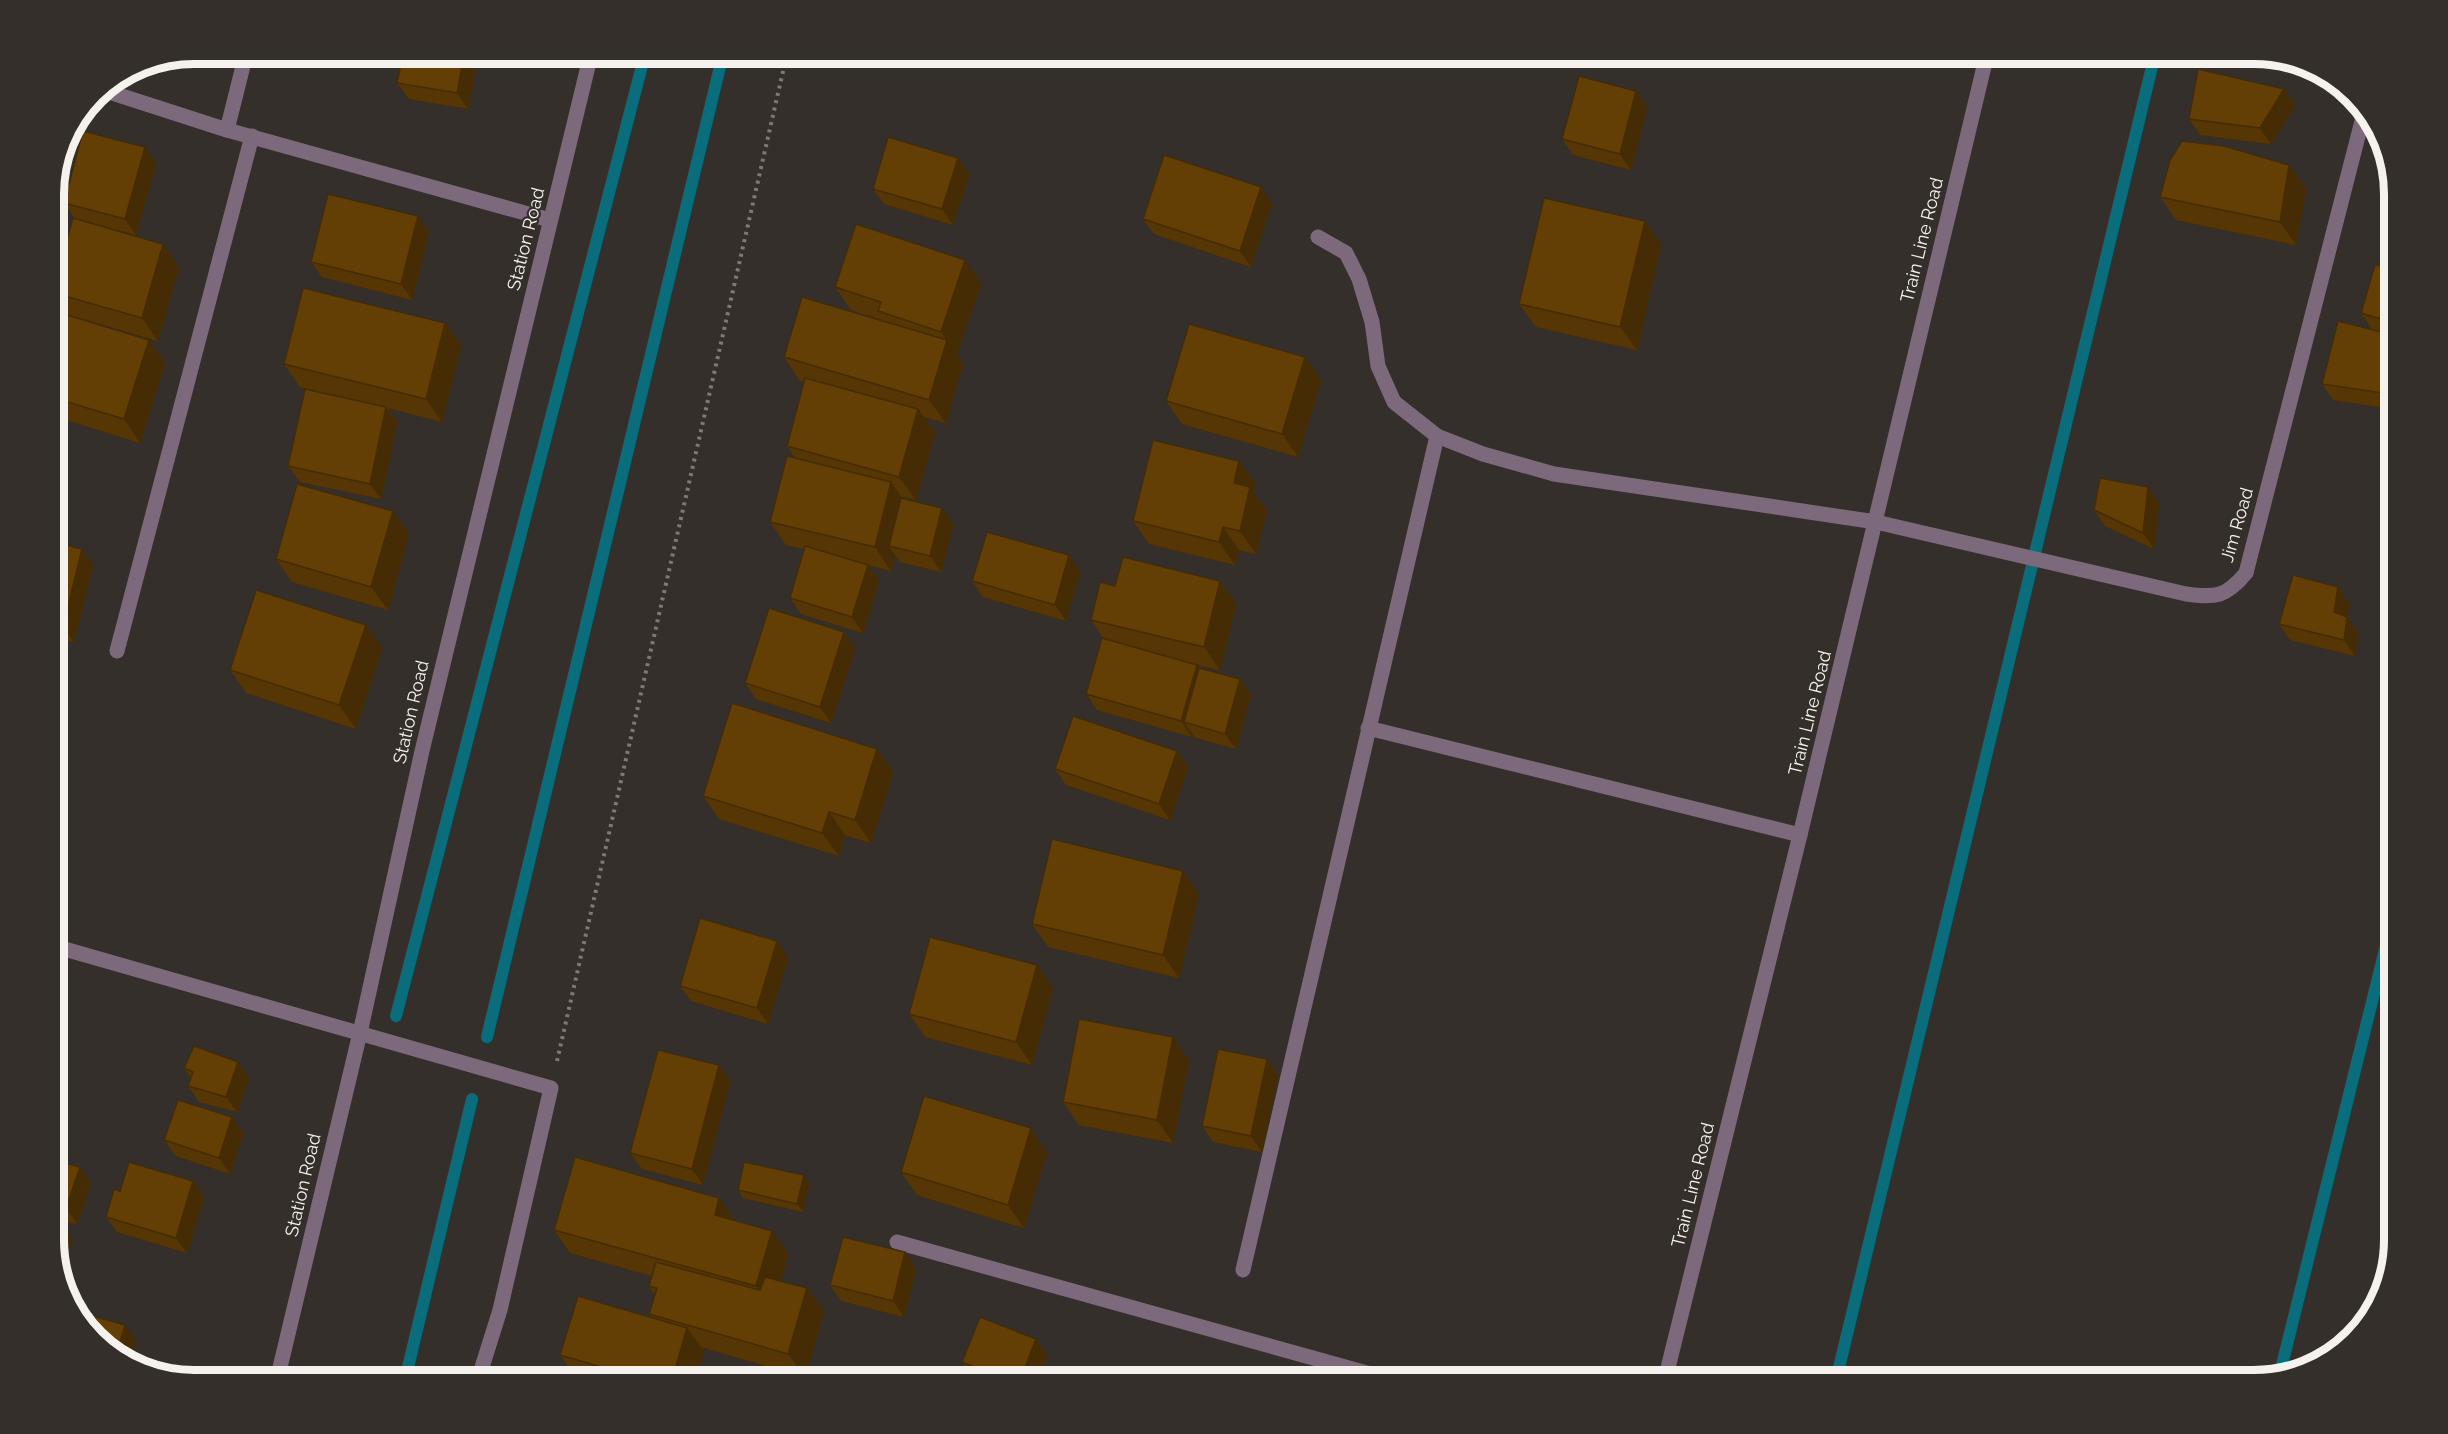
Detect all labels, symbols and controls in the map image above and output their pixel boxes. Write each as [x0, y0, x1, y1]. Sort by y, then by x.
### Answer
street label: Train Line Road [1896, 175, 1947, 304]
street label: Station Road [503, 185, 548, 293]
street label: Jim Road [2216, 485, 2257, 565]
street label: Train Line Road [1784, 648, 1835, 777]
street label: Station Road [388, 658, 433, 766]
street label: Train Line Road [1667, 1120, 1718, 1249]
street label: Station Road [280, 1131, 325, 1239]

